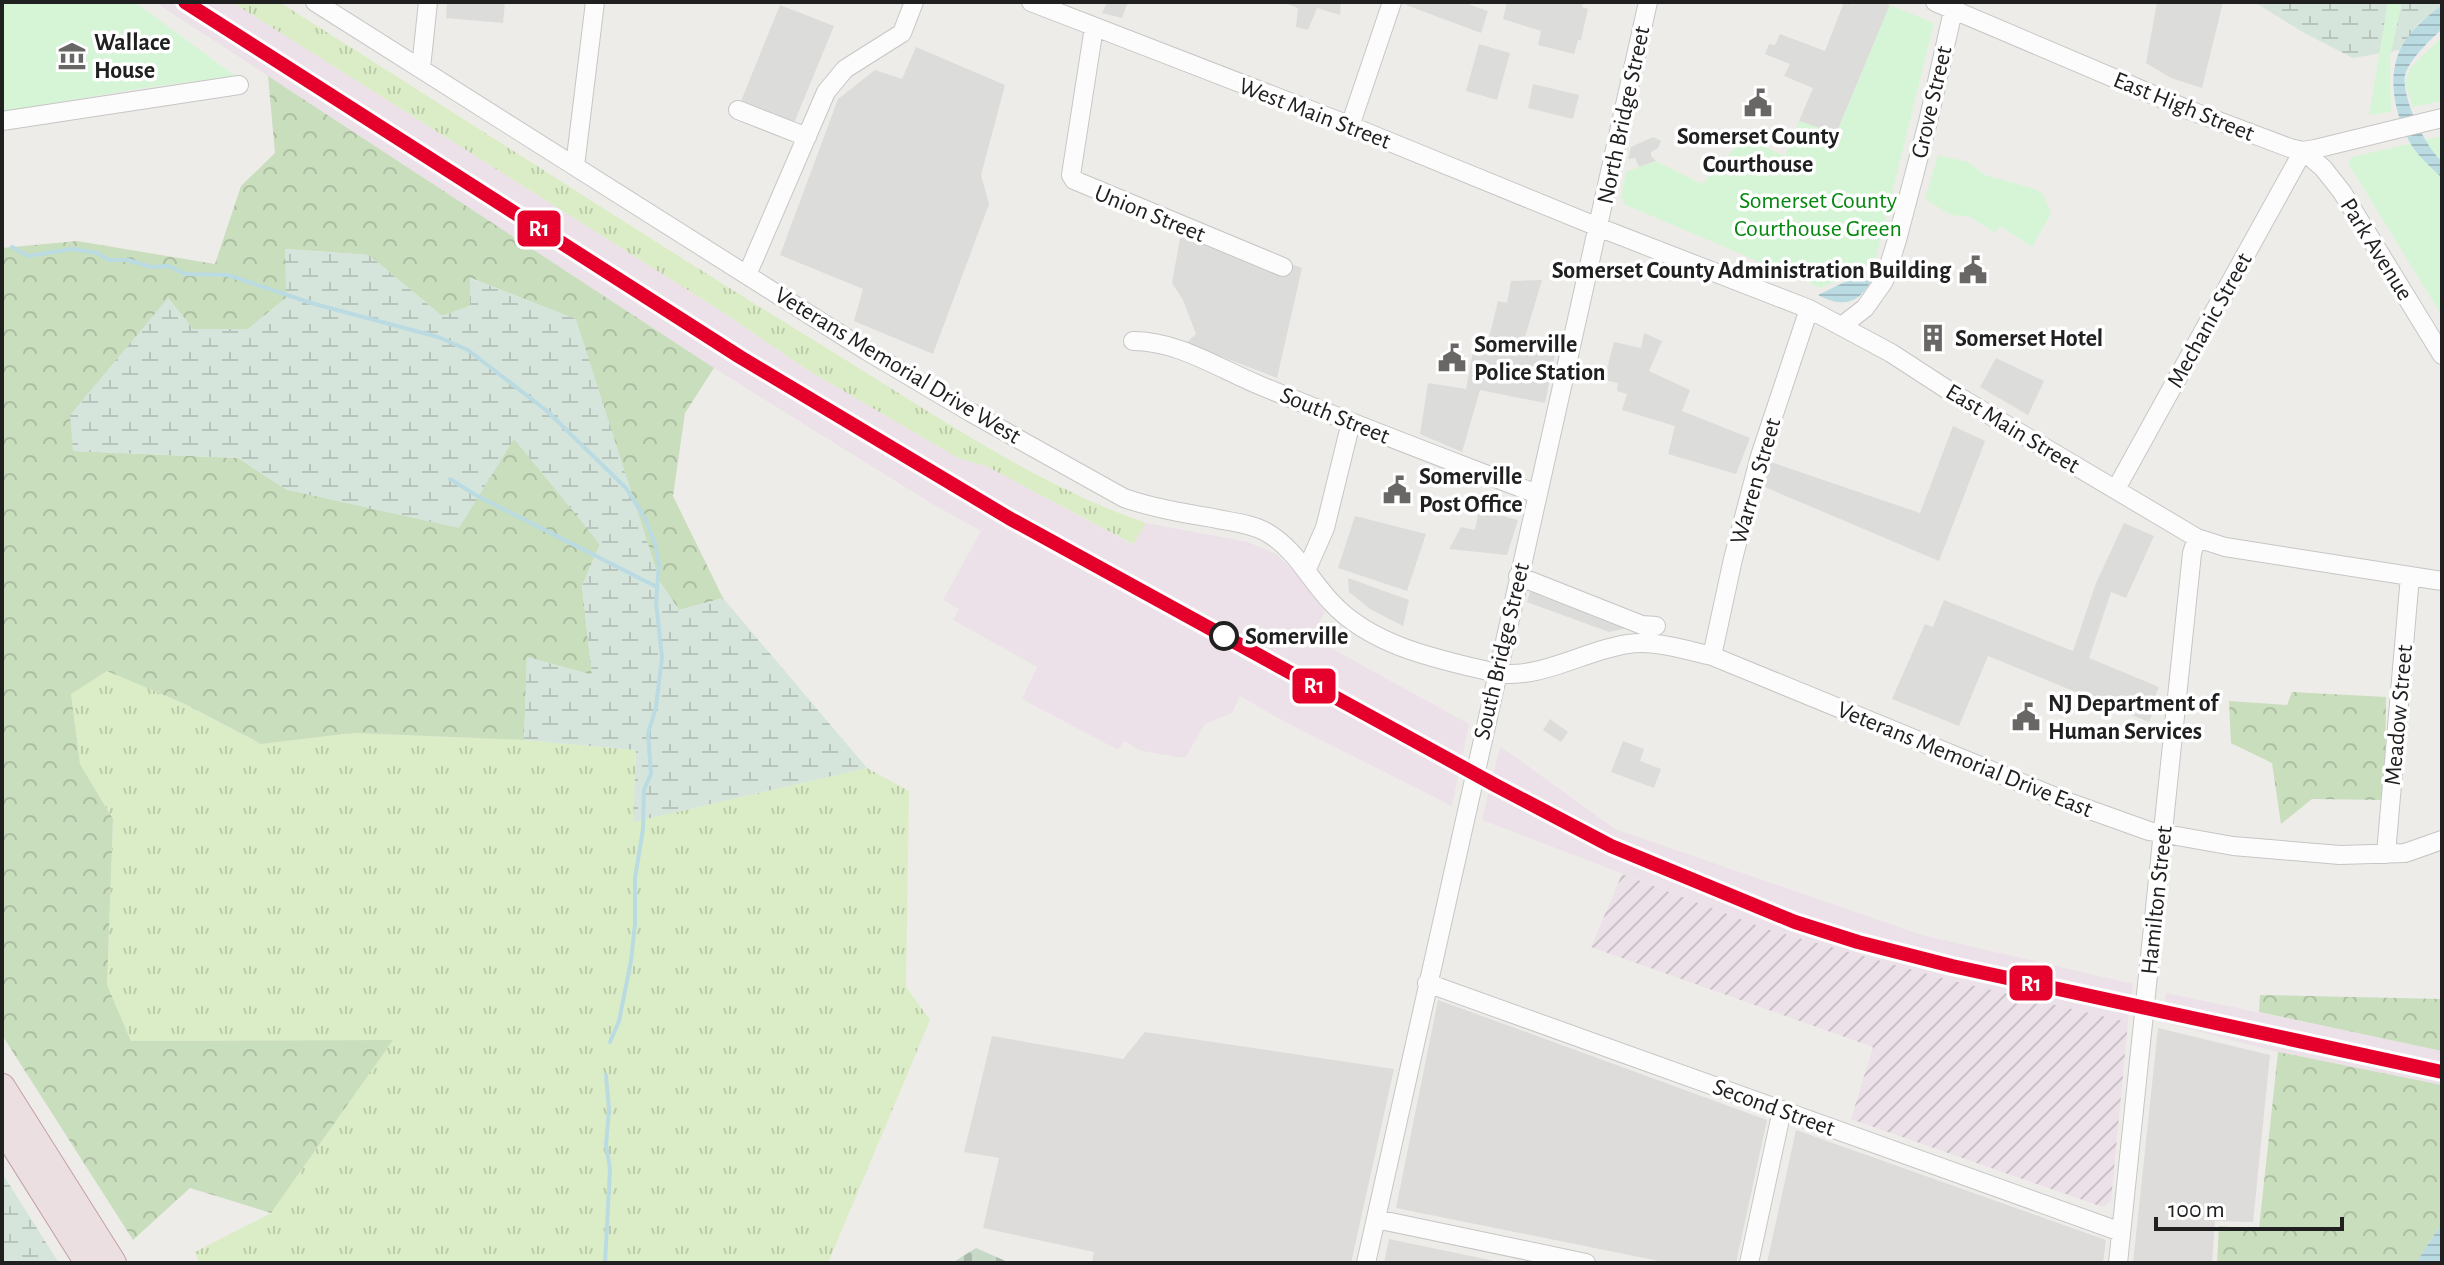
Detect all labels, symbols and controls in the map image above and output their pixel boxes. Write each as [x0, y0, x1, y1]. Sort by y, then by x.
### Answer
street label: North Bridge Street [1593, 24, 1655, 206]
place label: Wallace House [94, 31, 171, 83]
museum icon: Wallace House [57, 41, 87, 71]
street label: Grove Street [1907, 43, 1957, 161]
street label: East High Street [2110, 68, 2258, 146]
street label: West Main Street [1235, 74, 1394, 154]
public building icon: Somerset County Courthouse [1743, 88, 1773, 118]
place label: Somerset County Courthouse [1677, 125, 1839, 177]
street label: Union Street [1091, 181, 1209, 247]
park label: Somerset County Courthouse Green [1734, 189, 1902, 241]
street label: Park Avenue [2335, 194, 2417, 305]
line badge: R1 [516, 209, 562, 248]
text: R1 [529, 218, 549, 240]
street label: Mechanic Street [2163, 249, 2257, 392]
public building icon: Somerset County Administration Building [1958, 255, 1988, 285]
place label: Somerset County Administration Building [1552, 259, 1952, 283]
street label: Veterans Memorial Drive West [770, 283, 1025, 449]
building icon: Somerset Hotel [1918, 323, 1948, 353]
place label: Somerset Hotel [1955, 327, 2103, 351]
place label: Somerville Police Station [1474, 333, 1606, 385]
public building icon: Somerville Police Station [1437, 343, 1467, 373]
street label: East Main Street [1942, 380, 2084, 478]
street label: South Street [1277, 383, 1393, 449]
street label: Warren Street [1726, 415, 1786, 547]
place label: Somerville Post Office [1419, 465, 1523, 517]
public building icon: Somerville Post Office [1382, 475, 1412, 505]
street label: South Bridge Street [1470, 560, 1534, 742]
marker: Somerville [1210, 622, 1238, 650]
place label: Somerville [1245, 625, 1348, 649]
street label: Meadow Street [2381, 643, 2417, 786]
line badge: R1 [1291, 667, 1337, 705]
text: R1 [1304, 675, 1324, 697]
place label: NJ Department of Human Services [2048, 692, 2220, 744]
street label: Veterans Memorial Drive East [1834, 698, 2096, 822]
public building icon: NJ Department of Human Services [2011, 702, 2041, 732]
street label: Hamilton Street [2137, 824, 2177, 976]
line badge: R1 [2008, 964, 2054, 1002]
text: R1 [2021, 973, 2041, 995]
street label: Second Street [1709, 1075, 1838, 1141]
scale bar [2156, 1181, 2342, 1231]
text: 100 m [2168, 1198, 2225, 1222]

